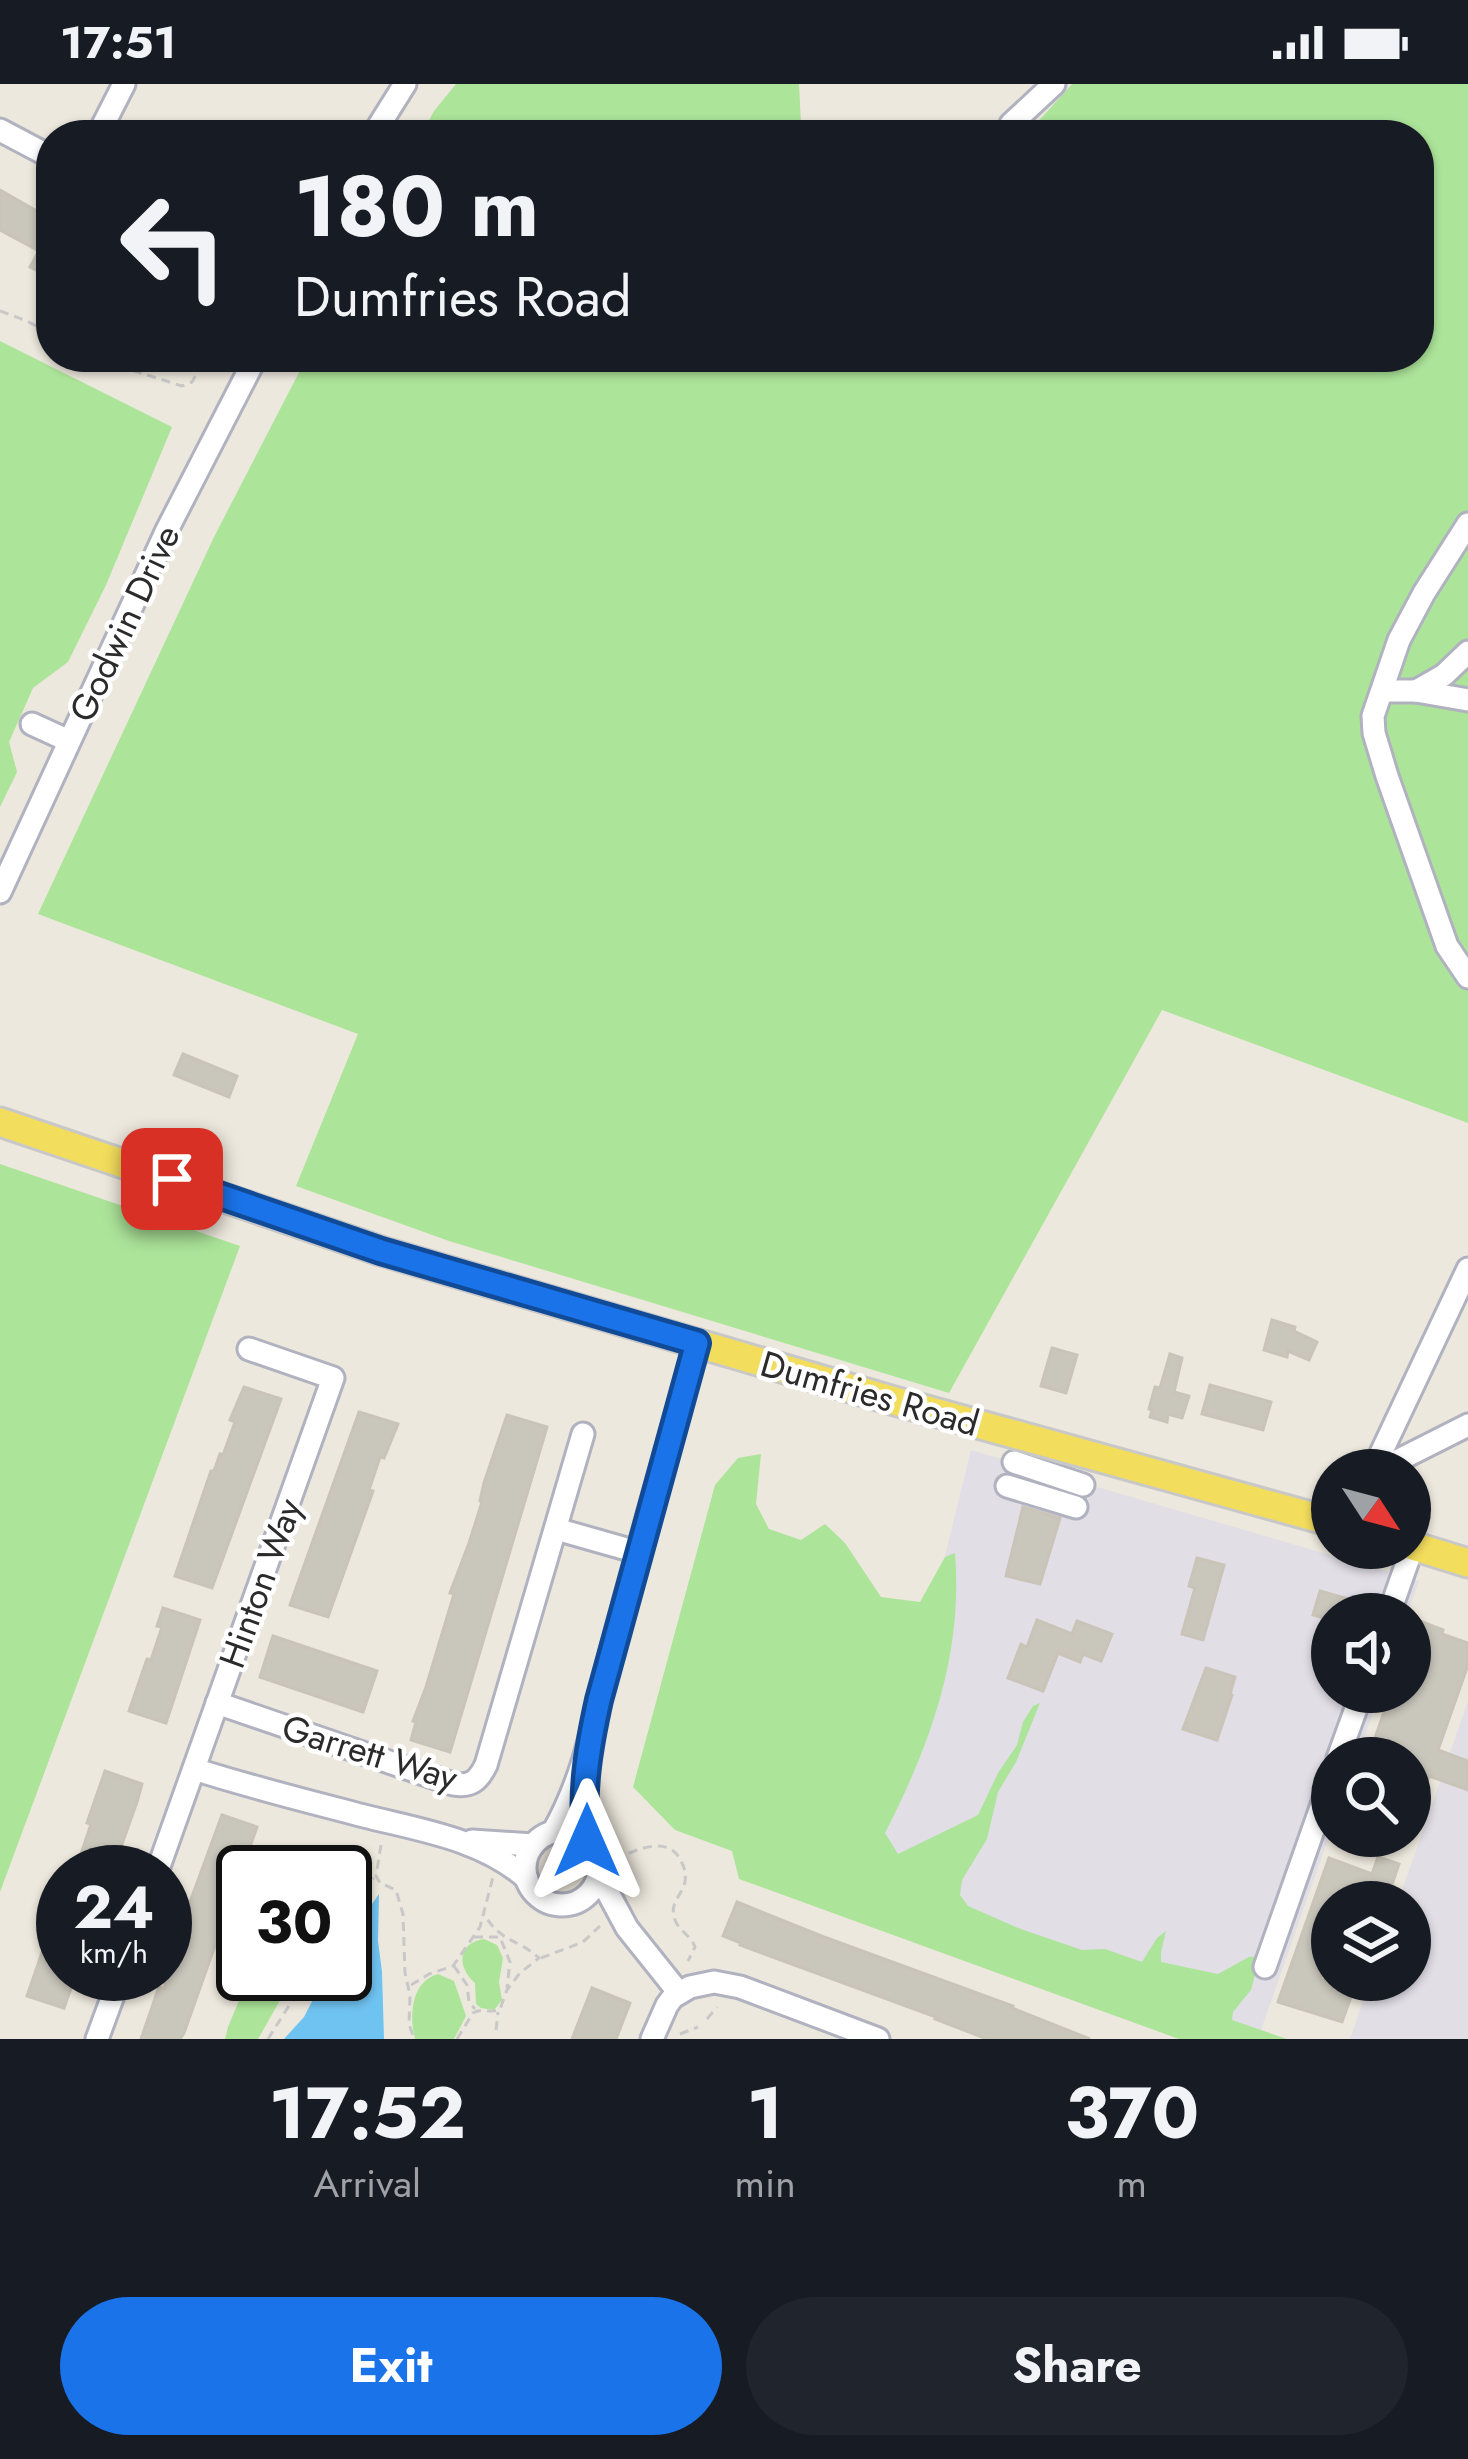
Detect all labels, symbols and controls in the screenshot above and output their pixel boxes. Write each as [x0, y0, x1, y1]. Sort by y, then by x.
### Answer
text: 17:51 [60, 10, 176, 75]
text: 180 m [294, 146, 539, 268]
icon: left [96, 168, 252, 324]
text: Dumfries Road [294, 258, 631, 336]
street label: Godwin Drive [56, 516, 192, 730]
pin [121, 1128, 223, 1230]
icon: arrive [139, 1146, 205, 1212]
street label: Dumfries Road [755, 1337, 985, 1449]
north arrow [1311, 1449, 1431, 1569]
map controls [1311, 1449, 1431, 2001]
street label: Hinton Way [205, 1491, 315, 1675]
button: sound [1311, 1593, 1431, 1713]
street label: Garrett Way [276, 1701, 464, 1803]
button: search [1311, 1737, 1431, 1857]
position arrow [524, 1778, 650, 1904]
speed limit sign: 30 [216, 1845, 372, 2001]
text: 24 [73, 1864, 155, 1951]
button: layers [1311, 1881, 1431, 2001]
text: km/h [80, 1931, 148, 1974]
text: 17:52 [269, 2061, 466, 2165]
text: 1 [747, 2061, 783, 2165]
text: 370 [1064, 2061, 1199, 2165]
text: Arrival [314, 2155, 421, 2212]
text: min [735, 2155, 796, 2212]
text: m [1117, 2155, 1147, 2212]
button: Exit [60, 2297, 722, 2435]
button: Share [746, 2297, 1408, 2435]

